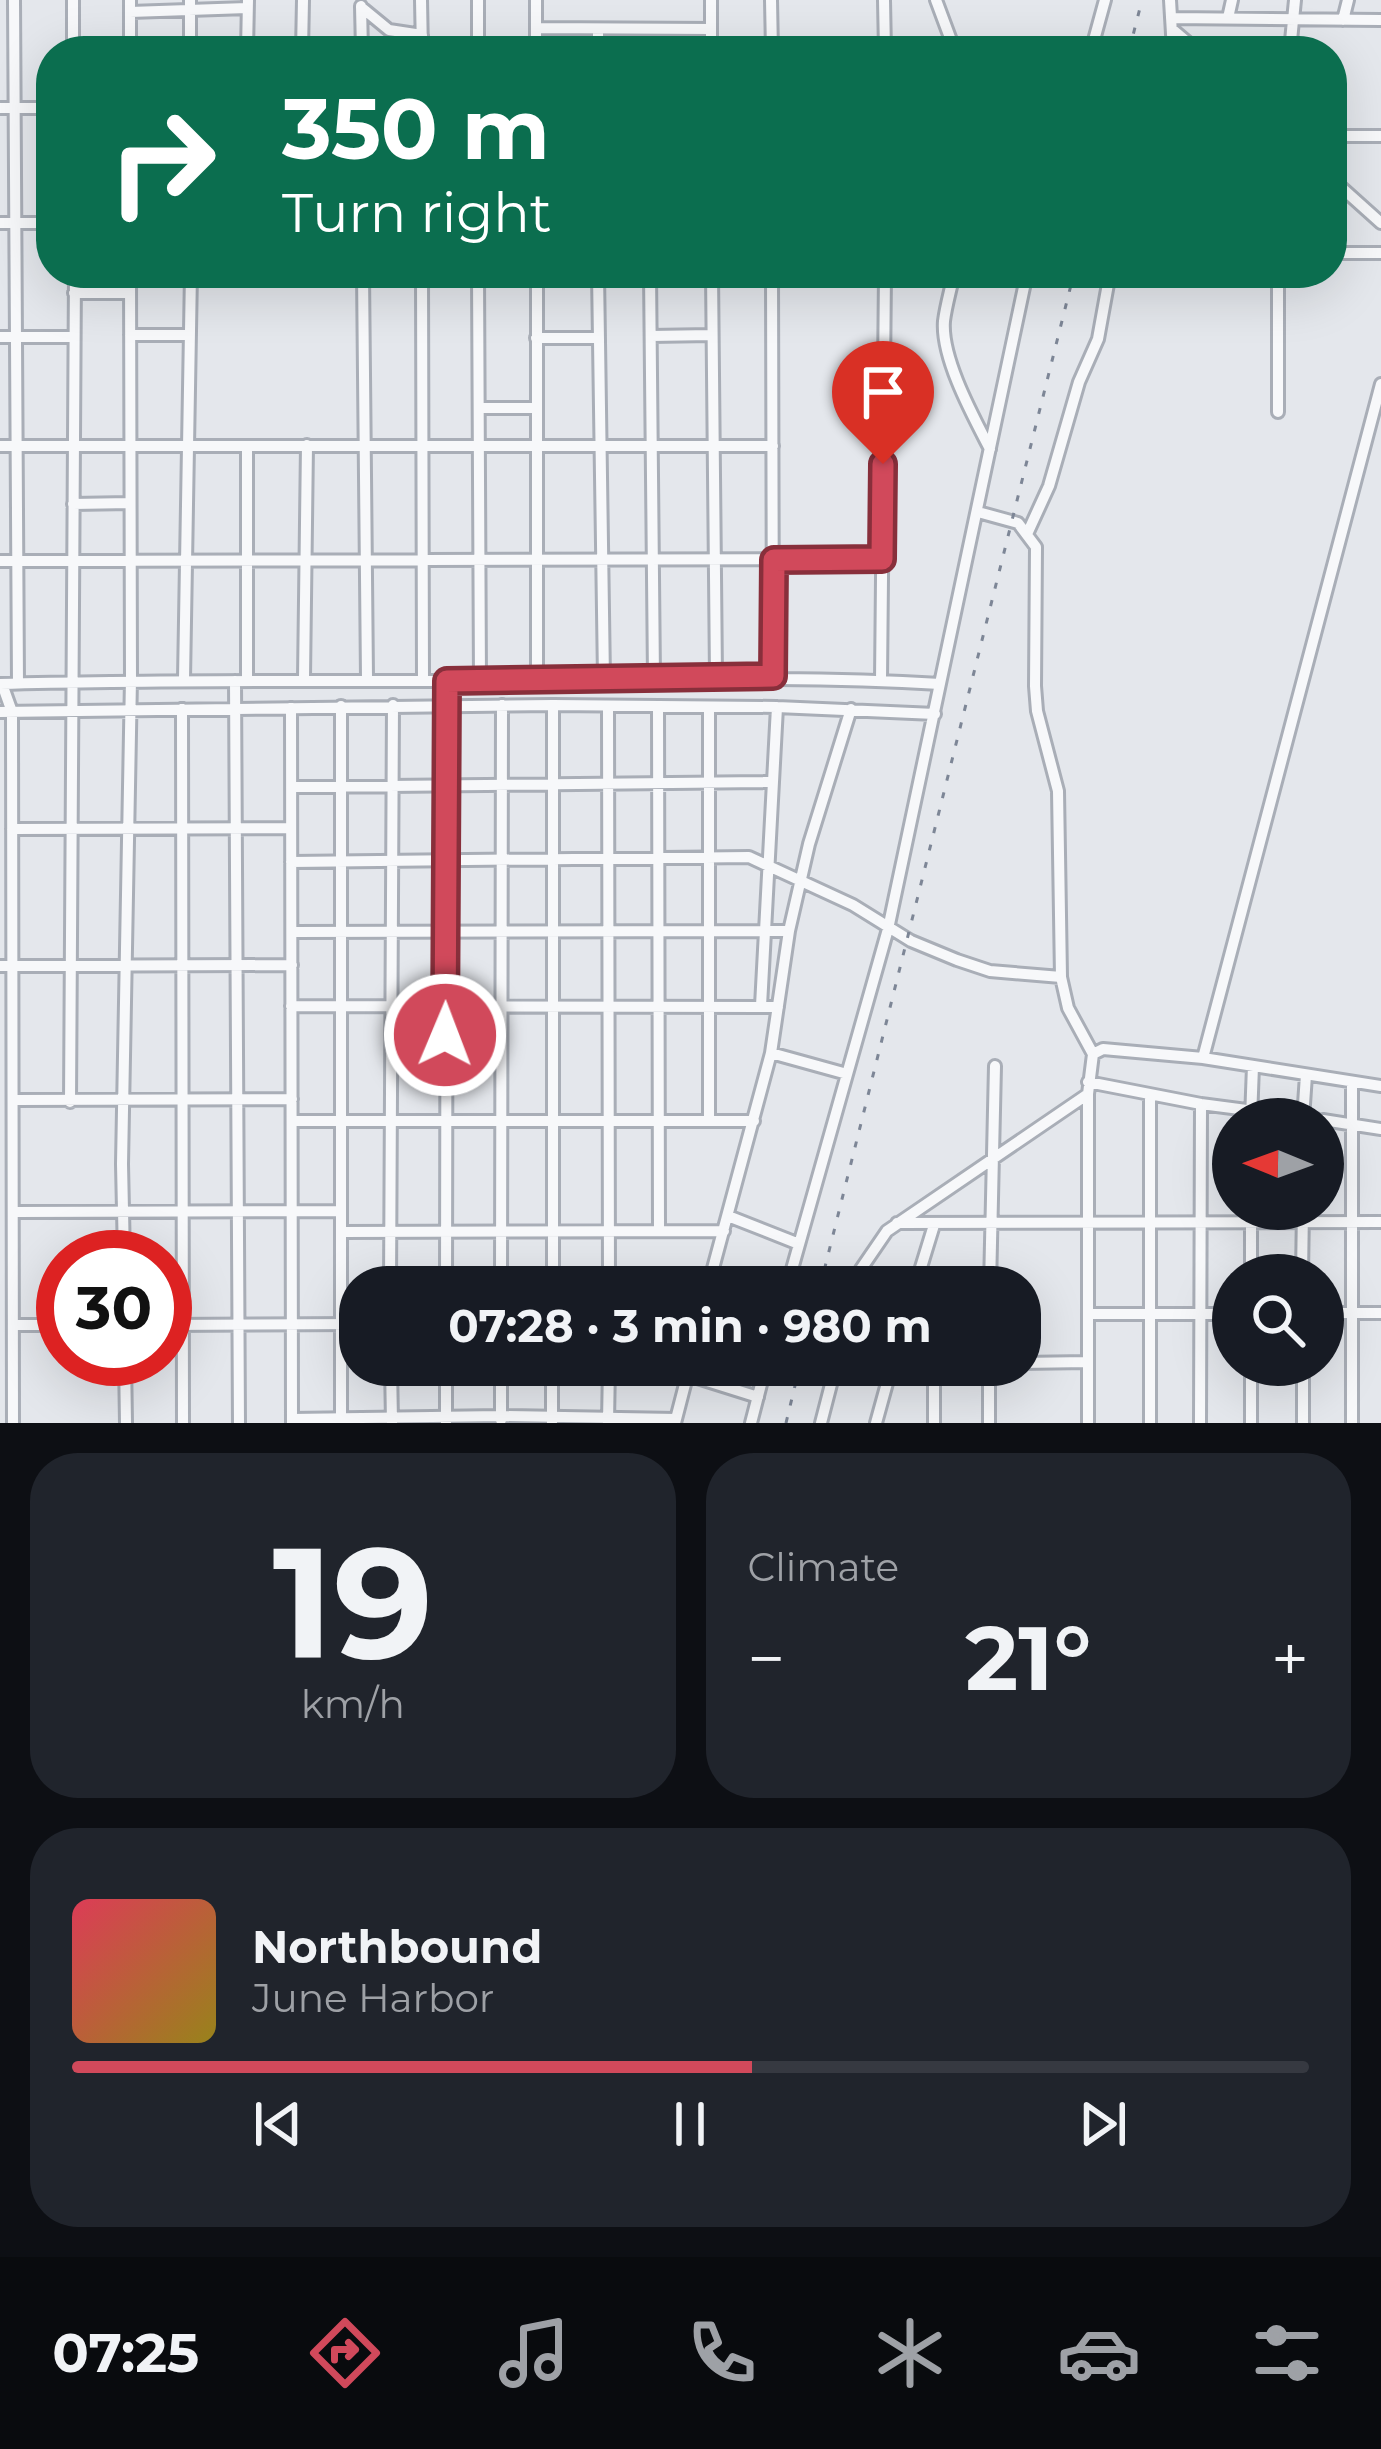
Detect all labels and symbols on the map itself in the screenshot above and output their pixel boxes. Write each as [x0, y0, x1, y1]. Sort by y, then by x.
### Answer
pin [832, 341, 934, 464]
position arrow [382, 972, 508, 1098]
north arrow [1212, 1098, 1344, 1230]
speed limit sign: 30 [36, 1230, 192, 1386]

